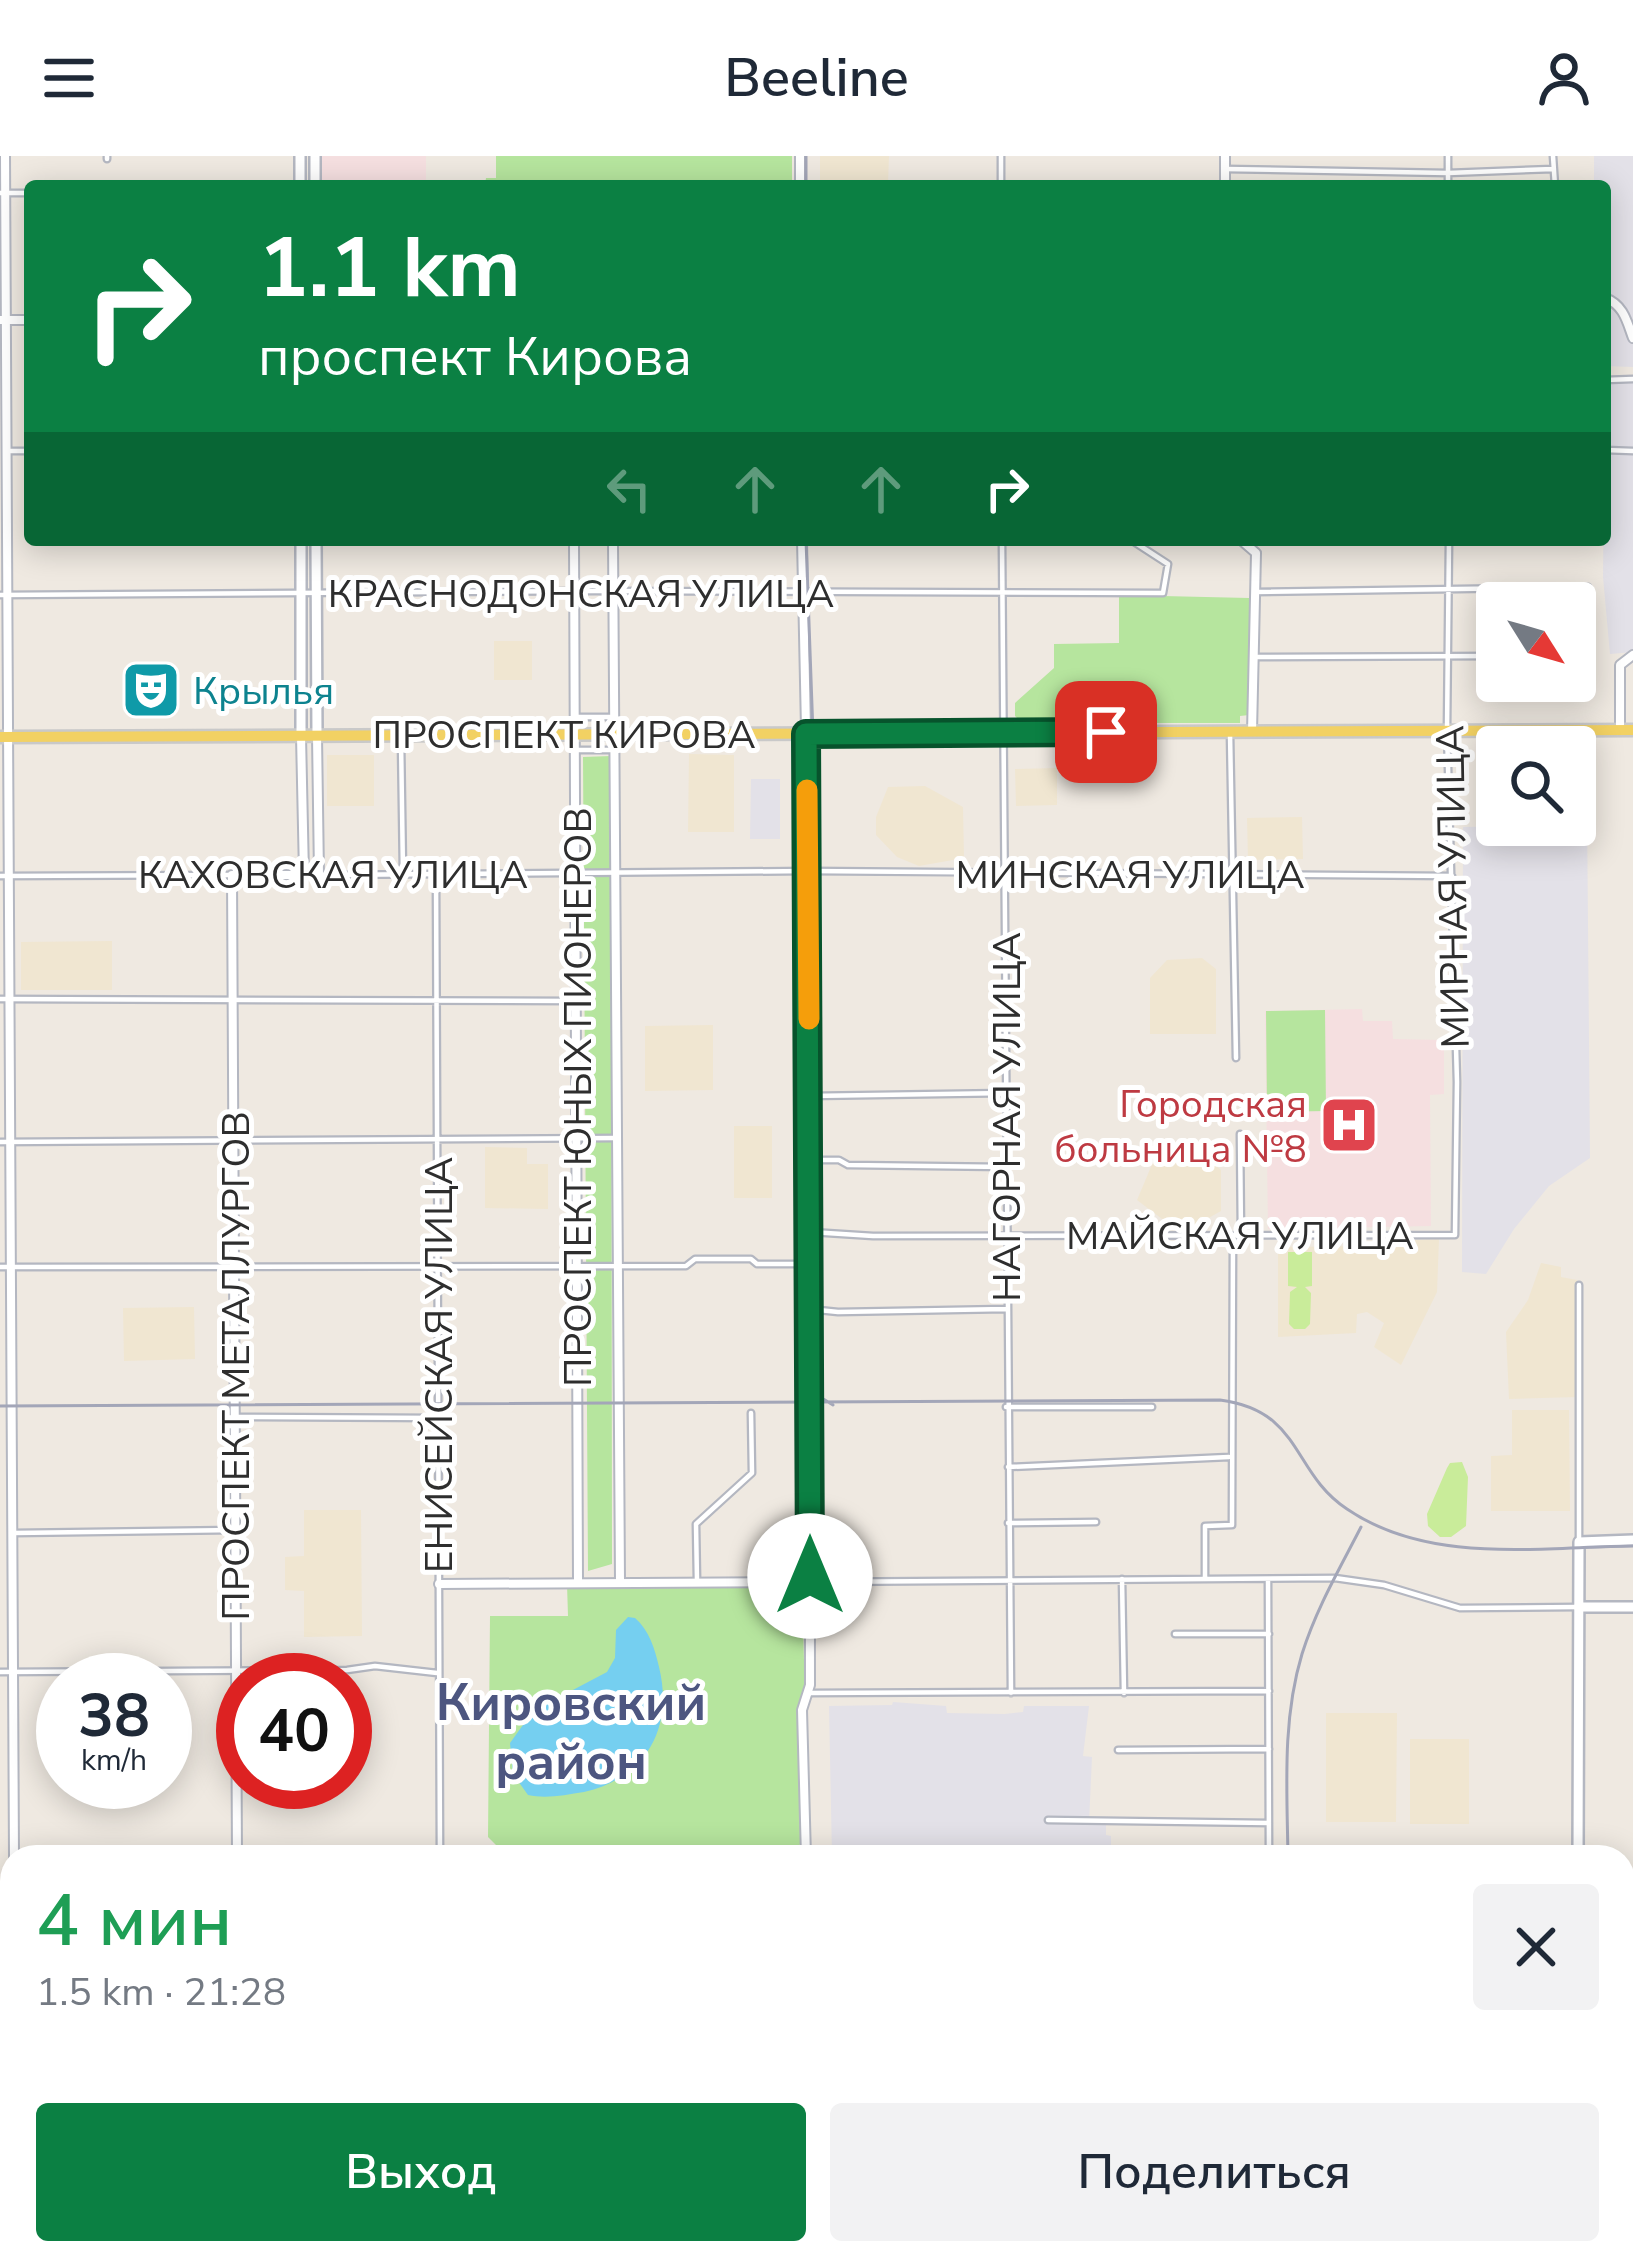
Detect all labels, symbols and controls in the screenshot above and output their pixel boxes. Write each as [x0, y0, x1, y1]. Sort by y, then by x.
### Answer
text: Beeline [724, 41, 909, 115]
icon: menu [36, 45, 102, 111]
icon: person [1531, 45, 1597, 111]
text: 1.1 km [258, 211, 521, 326]
icon: right [60, 228, 216, 384]
text: проспект Кирова [258, 320, 692, 394]
icon: left [596, 456, 662, 522]
icon: ahead [722, 456, 788, 522]
icon: ahead [848, 456, 914, 522]
icon: right [974, 456, 1040, 522]
street label: КРАСНОДОНСКАЯ УЛИЦА [328, 568, 834, 621]
north arrow [1476, 582, 1596, 702]
map controls [1476, 582, 1596, 846]
theatre icon: Крылья [120, 659, 182, 721]
place label: Крылья [193, 665, 334, 718]
pin [1055, 681, 1157, 783]
icon: arrive [1073, 699, 1139, 765]
street label: ПРОСПЕКТ КИРОВА [372, 709, 756, 762]
street label: МИРНАЯ УЛИЦА [1424, 725, 1483, 1049]
button: search [1476, 726, 1596, 846]
street label: ПРОСПЕКТ ЮНЫХ ПИОНЕРОВ [552, 807, 605, 1387]
street label: КАХОВСКАЯ УЛИЦА [138, 849, 528, 902]
street label: МИНСКАЯ УЛИЦА [955, 849, 1305, 902]
street label: НАГОРНАЯ УЛИЦА [981, 932, 1034, 1302]
place label: Городская больница №8 [1054, 1078, 1307, 1176]
hospital icon: Городская больница №8 [1318, 1094, 1380, 1156]
street label: ПРОСПЕКТ МЕТАЛЛУРГОВ [210, 1111, 263, 1621]
street label: ЕНИСЕЙСКАЯ УЛИЦА [413, 1157, 466, 1573]
street label: МАЙСКАЯ УЛИЦА [1066, 1210, 1414, 1263]
position arrow [747, 1513, 873, 1639]
speed limit sign: 40 [216, 1653, 372, 1809]
district label: Кировский район [436, 1668, 706, 1797]
text: 38 [78, 1675, 150, 1757]
text: km/h [81, 1740, 147, 1781]
text: 4 мин [36, 1872, 232, 1970]
button: close [1473, 1884, 1599, 2010]
text: 1.5 km · 21:28 [36, 1966, 286, 2019]
button: Выход [36, 2103, 806, 2241]
button: Поделиться [830, 2103, 1599, 2241]

